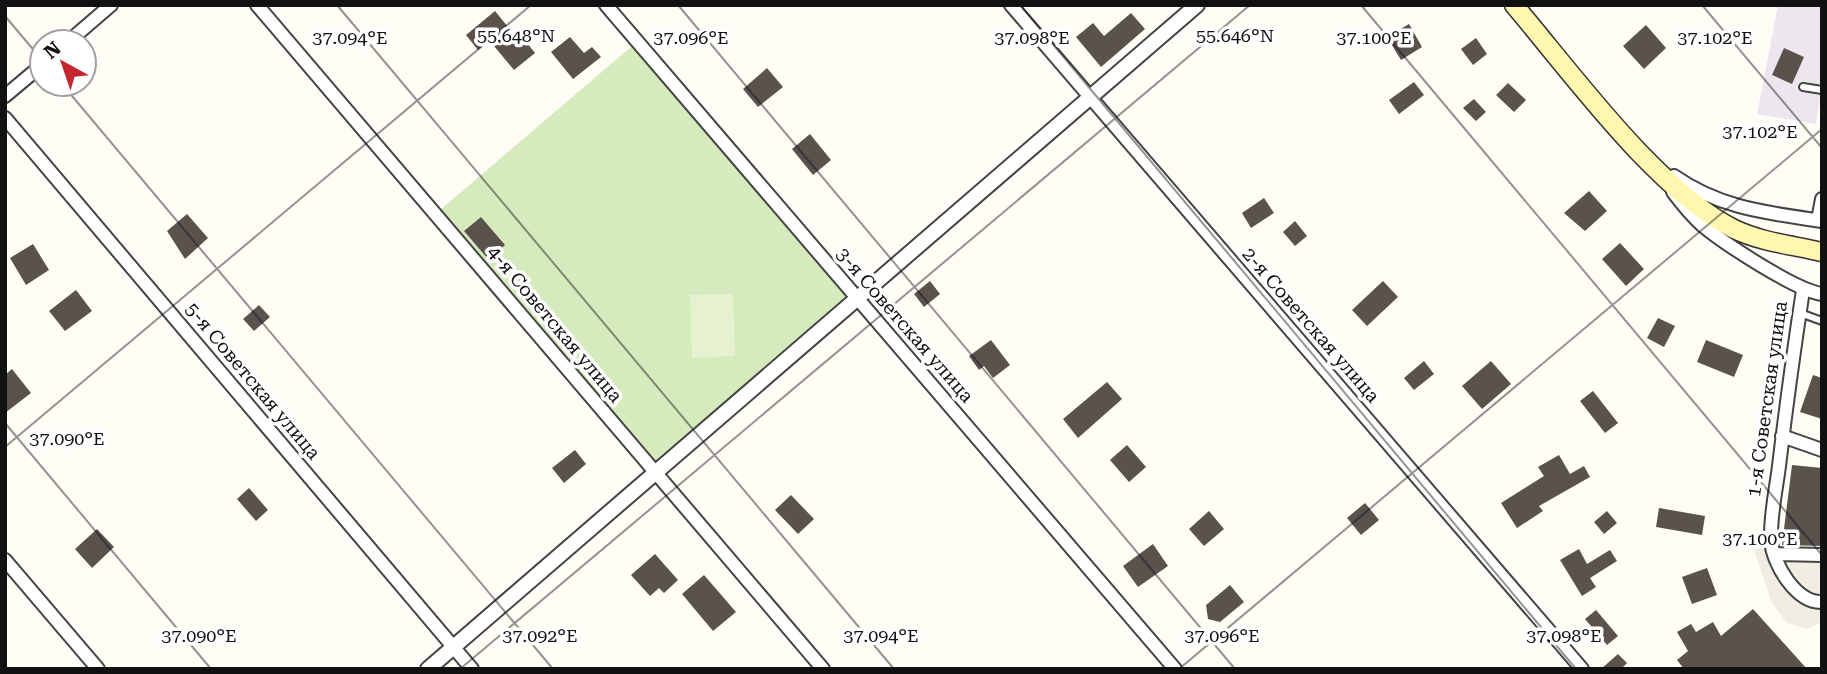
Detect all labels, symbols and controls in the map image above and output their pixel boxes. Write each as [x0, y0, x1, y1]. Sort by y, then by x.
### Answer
text: 55.648°N [477, 25, 555, 46]
text: 55.646°N [1196, 25, 1274, 46]
text: 37.094°E [312, 27, 388, 48]
text: 37.096°E [653, 27, 729, 48]
text: 37.098°E [994, 27, 1070, 48]
text: 37.100°E [1336, 27, 1412, 48]
text: 37.102°E [1677, 27, 1753, 48]
north arrow [28, 28, 98, 98]
text: N [39, 37, 66, 64]
text: 37.102°E [1722, 121, 1798, 142]
street label: 4-я Советская улица [483, 241, 628, 408]
street label: 3-я Советская улица [831, 243, 979, 408]
street label: 2-я Советская улица [1237, 243, 1385, 408]
street label: 5-я Советская улица [181, 298, 326, 465]
street label: 1-я Советская улица [1742, 299, 1792, 499]
text: 37.090°E [29, 428, 105, 449]
text: 37.100°E [1722, 528, 1798, 549]
text: 37.090°E [161, 625, 237, 646]
text: 37.092°E [502, 625, 578, 646]
text: 37.094°E [843, 625, 919, 646]
text: 37.096°E [1184, 625, 1260, 646]
text: 37.098°E [1526, 625, 1602, 646]

